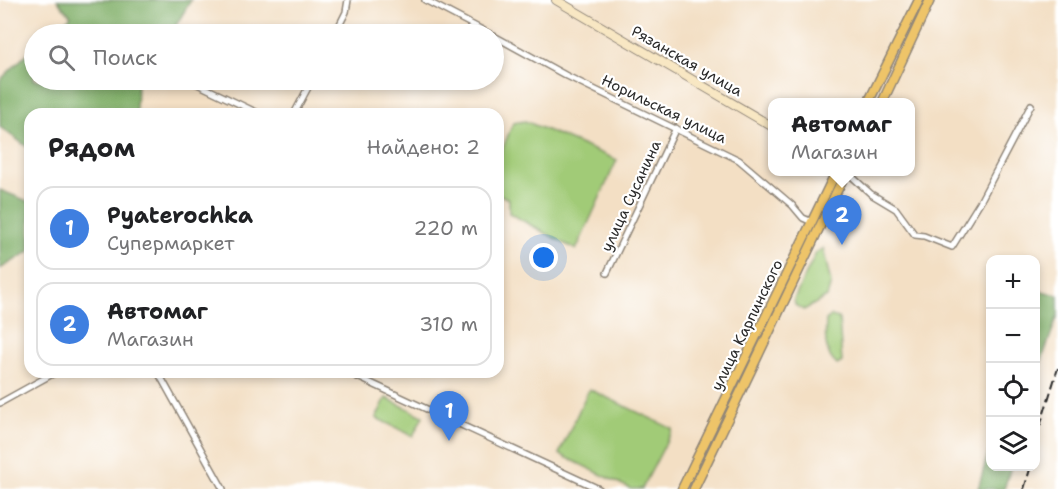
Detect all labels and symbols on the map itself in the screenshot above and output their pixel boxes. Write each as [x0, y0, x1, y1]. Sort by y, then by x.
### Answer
street label: Рязанская улица [628, 21, 747, 101]
street label: Норильская улица [598, 70, 731, 148]
street label: улица Сусанина [596, 136, 666, 255]
pin: 2 [822, 196, 862, 245]
your location [529, 243, 558, 272]
street label: улица Карпинского [707, 256, 787, 394]
pin: 1 [430, 392, 468, 441]

